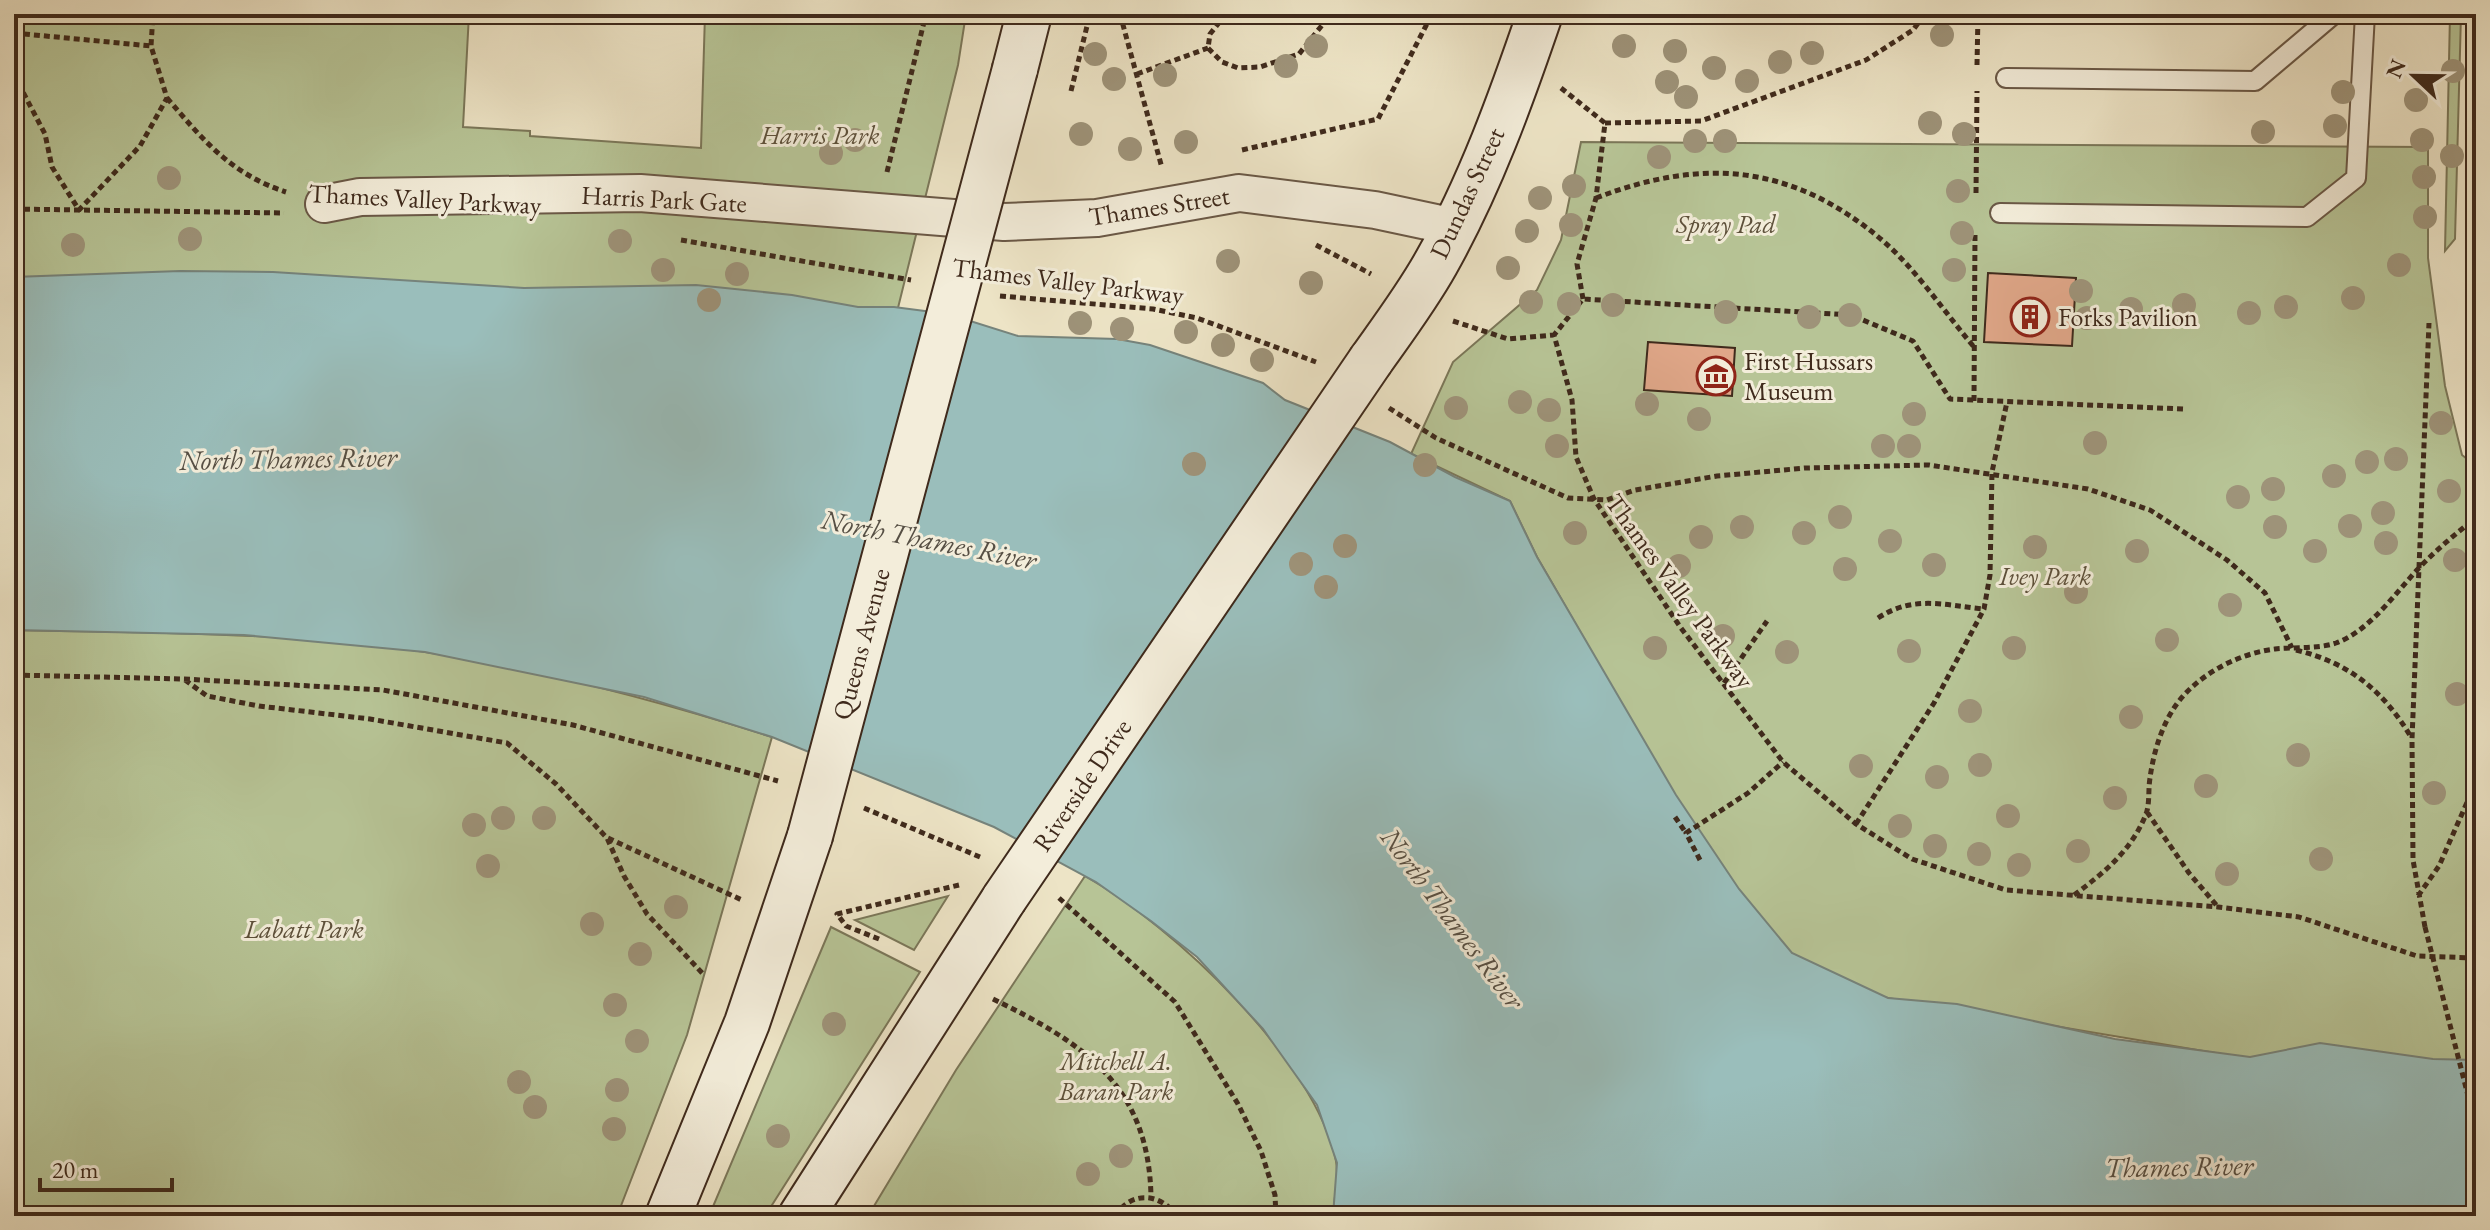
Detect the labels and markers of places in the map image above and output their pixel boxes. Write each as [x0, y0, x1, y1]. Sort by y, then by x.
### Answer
building icon: Forks Pavilion [2009, 296, 2051, 338]
place label: Forks Pavilion [2058, 300, 2198, 334]
place label: First Hussars Museum [1744, 344, 1873, 408]
museum icon: First Hussars Museum [1695, 355, 1737, 397]

